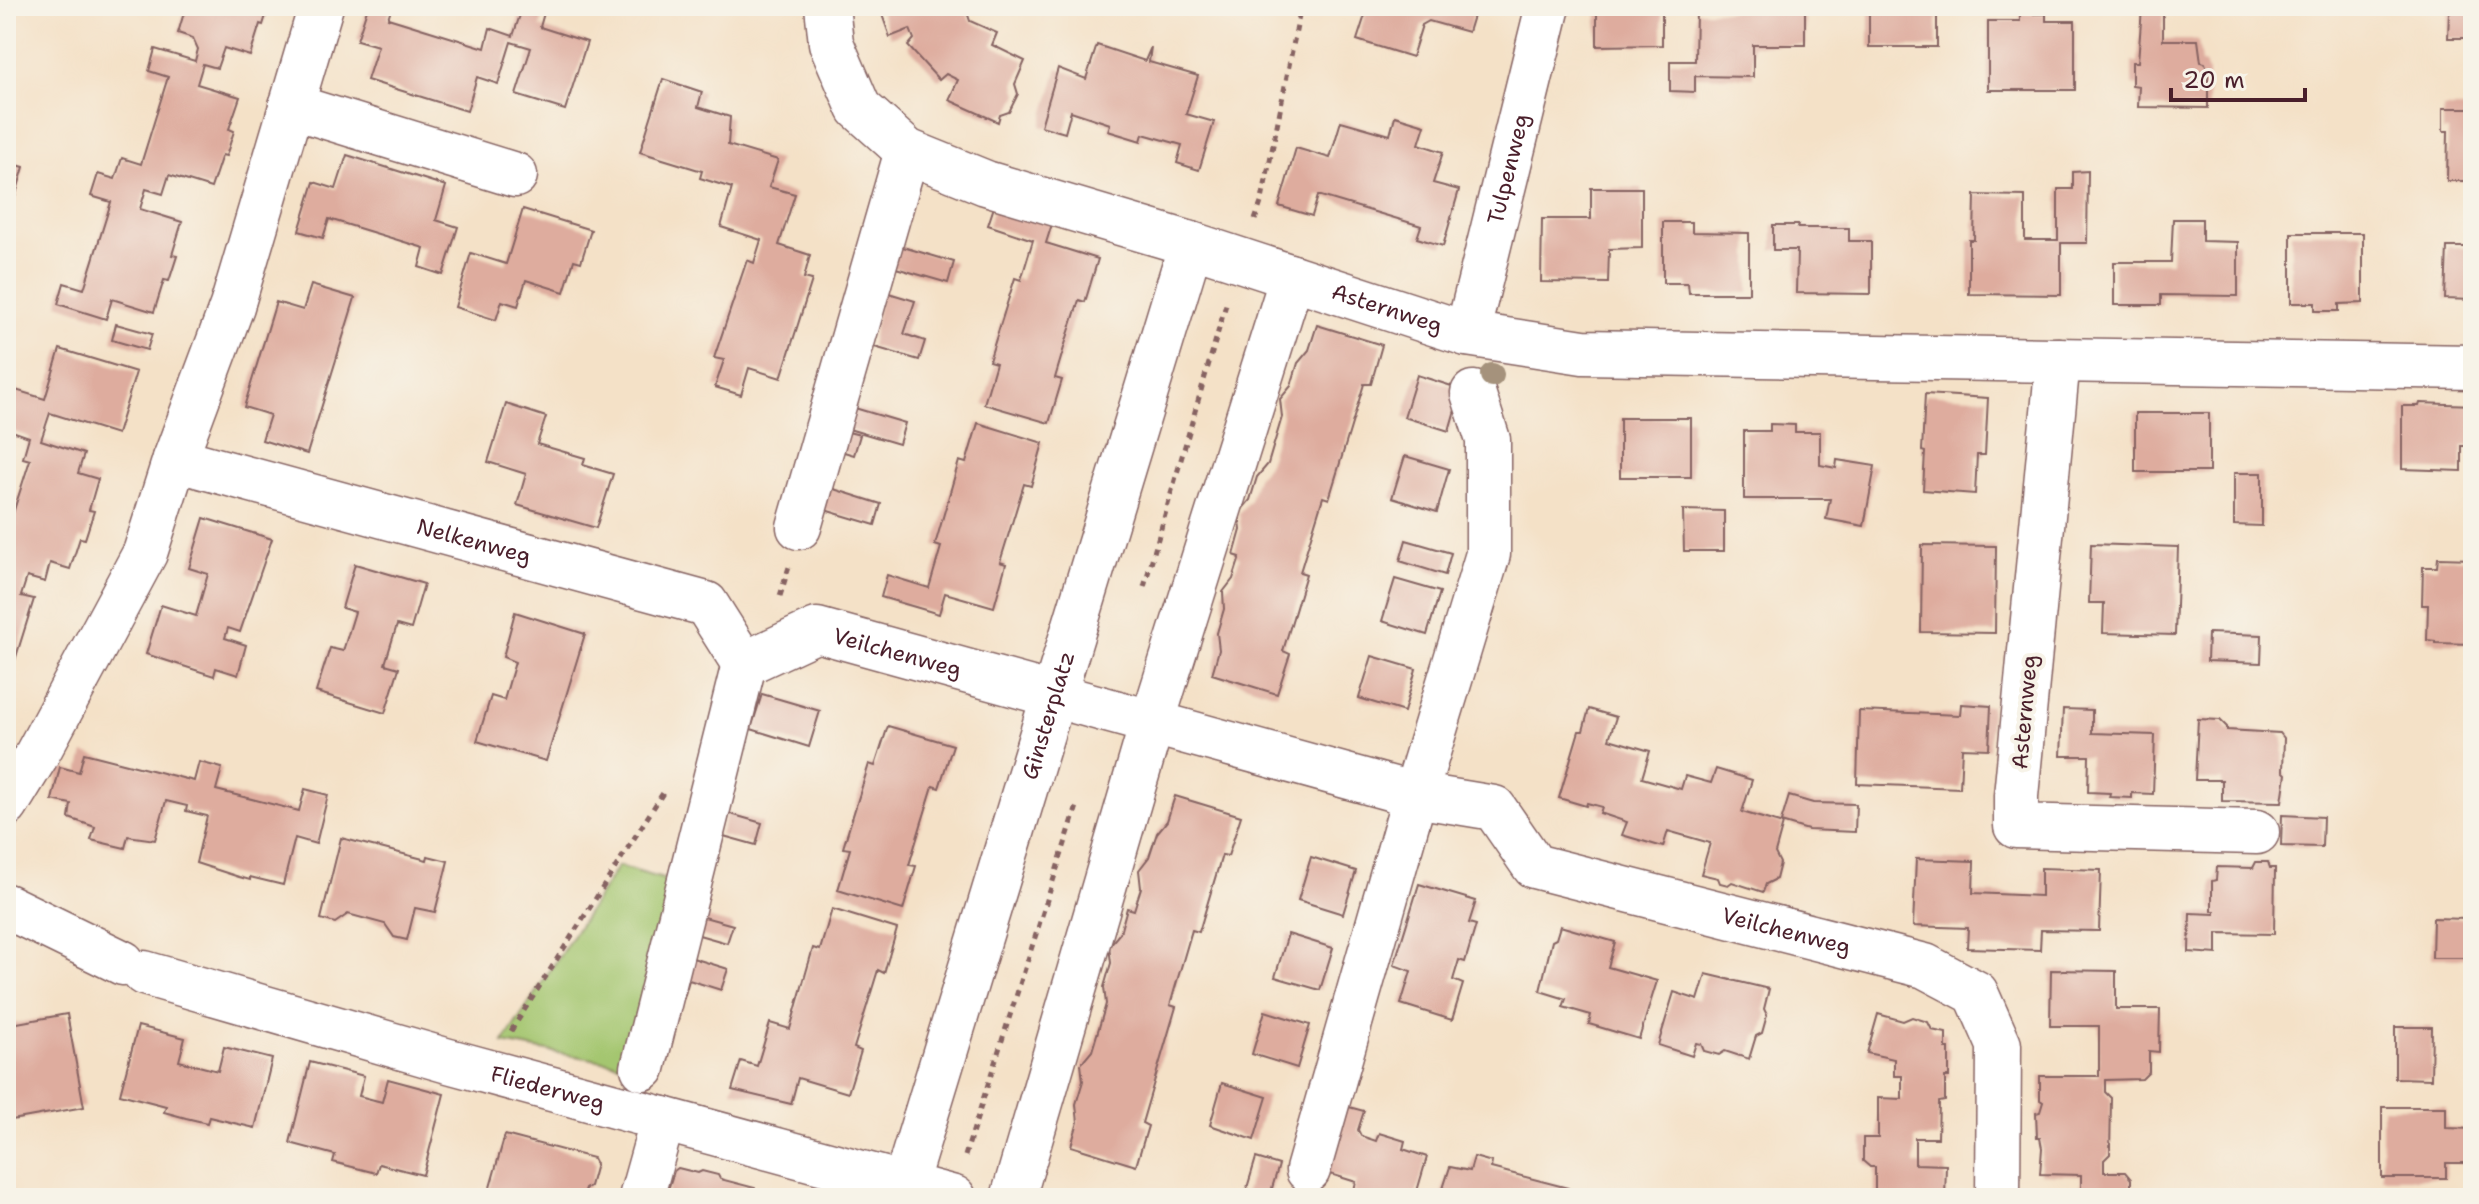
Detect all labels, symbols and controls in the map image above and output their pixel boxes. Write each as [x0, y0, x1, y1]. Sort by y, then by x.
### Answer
scale bar [2171, 52, 2305, 102]
text: 20 m [2183, 64, 2245, 96]
street label: Tulpenweg [1481, 111, 1536, 227]
street label: Asternweg [1328, 277, 1446, 340]
street label: Nelkenweg [413, 512, 534, 571]
street label: Veilchenweg [830, 621, 965, 684]
street label: Ginsterplatz [1015, 648, 1081, 783]
street label: Asternweg [2005, 654, 2044, 770]
street label: Veilchenweg [1719, 901, 1854, 961]
street label: Fliederweg [488, 1059, 608, 1118]

